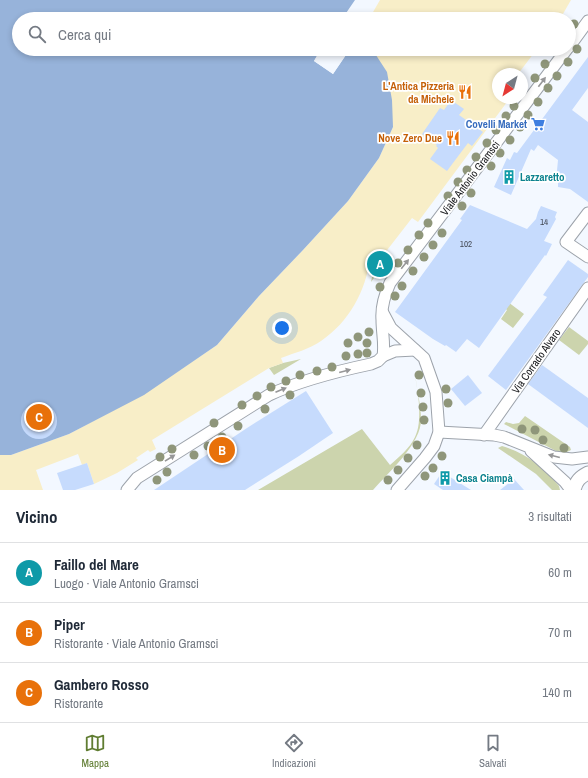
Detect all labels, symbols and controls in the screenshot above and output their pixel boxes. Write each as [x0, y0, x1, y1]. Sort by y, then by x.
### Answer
search box [12, 12, 576, 56]
icon: search [26, 23, 48, 45]
text: Cerca qui [58, 24, 111, 45]
north arrow [492, 68, 528, 104]
one-way arrow [538, 77, 546, 87]
place label: L'Antica Pizzeria da Michele [383, 79, 454, 106]
restaurant icon: L'Antica Pizzeria da Michele [457, 84, 473, 100]
supermarket icon: Covelli Market [530, 116, 546, 132]
place label: Covelli Market [466, 117, 527, 131]
restaurant icon: Nove Zero Due [445, 130, 461, 146]
place label: Nove Zero Due [378, 131, 442, 145]
street label: Viale Antonio Gramsci [437, 138, 503, 218]
building icon: Lazzaretto [501, 169, 517, 185]
place label: Lazzaretto [520, 170, 565, 184]
house number: 14 [540, 216, 548, 228]
house number: 102 [460, 238, 472, 250]
pin: A [367, 249, 393, 279]
one-way arrow [400, 258, 409, 269]
your location [272, 318, 292, 338]
street label: Via Corrado Alvaro [508, 326, 564, 396]
one-way arrow [339, 367, 351, 373]
one-way arrow [276, 386, 288, 392]
pin: C [26, 402, 52, 432]
pin: B [209, 435, 235, 465]
one-way arrow [548, 453, 560, 459]
one-way arrow [165, 454, 176, 461]
building icon: Casa Ciampà [437, 470, 453, 486]
place label: Casa Ciampà [456, 471, 513, 485]
text: Vicino [16, 505, 58, 528]
text: 3 risultati [528, 508, 572, 525]
text: Faillo del Mare [54, 554, 139, 575]
text: A [25, 564, 33, 581]
text: 60 m [548, 564, 572, 581]
text: Luogo · Viale Antonio Gramsci [54, 575, 199, 592]
text: Piper [54, 614, 85, 635]
text: B [25, 624, 33, 641]
text: 70 m [548, 624, 572, 641]
text: Ristorante · Viale Antonio Gramsci [54, 635, 219, 652]
text: Gambero Rosso [54, 674, 149, 695]
text: C [25, 684, 33, 701]
text: 140 m [542, 684, 572, 701]
text: Ristorante [54, 695, 103, 712]
tab: Mappa [81, 732, 109, 770]
tab: Indicazioni [272, 732, 316, 770]
tab: Salvati [479, 732, 507, 770]

